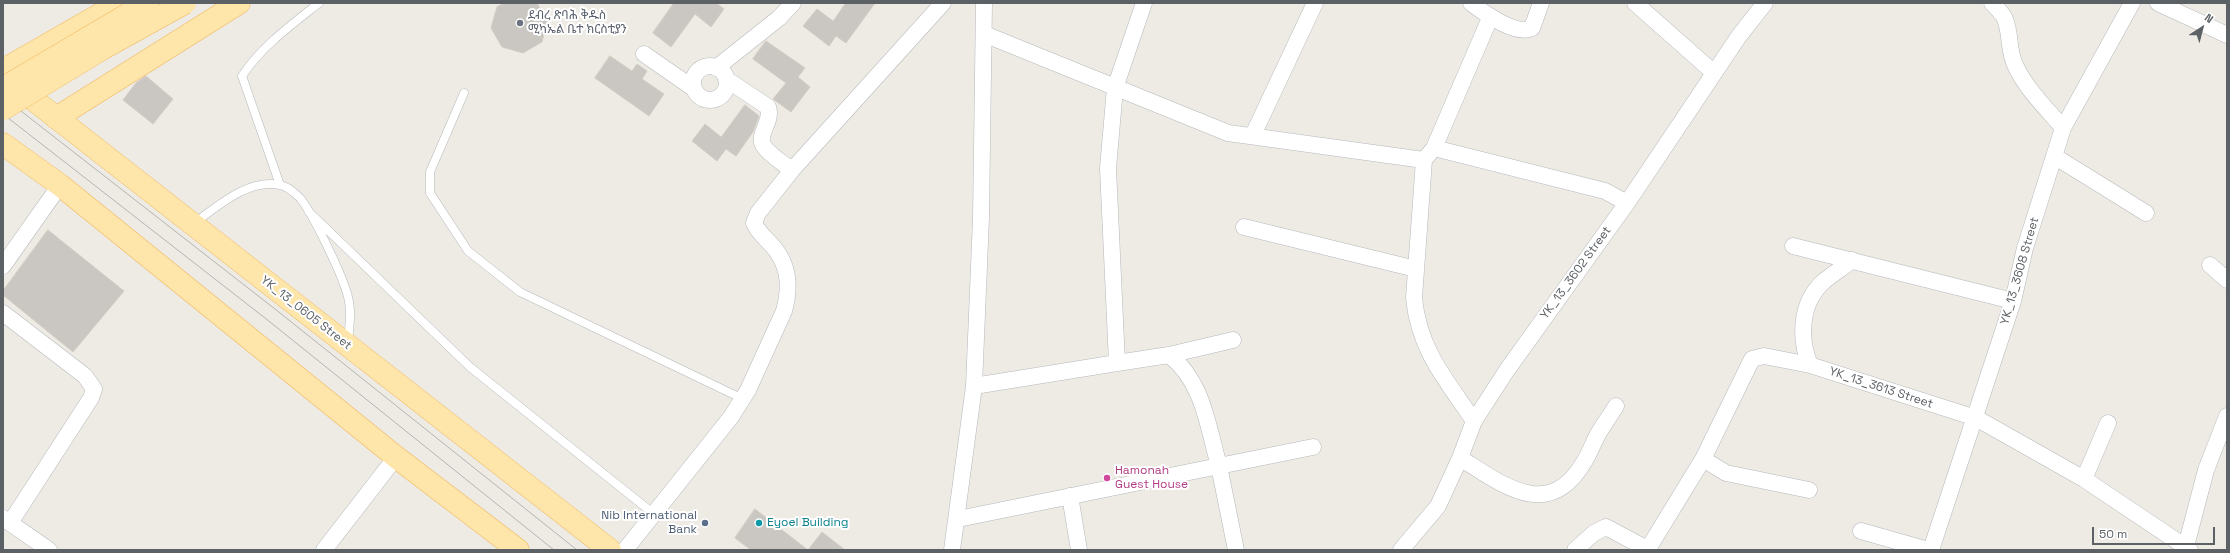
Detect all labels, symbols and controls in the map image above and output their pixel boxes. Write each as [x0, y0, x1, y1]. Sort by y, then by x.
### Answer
north arrow [2182, 8, 2222, 48]
place label: ደብረ ጽባሕ ቅዱስ ሚካኤል ቤተ ክርስቲያን [528, 9, 627, 37]
text: N [2202, 10, 2216, 26]
marker: ደብረ ጽባሕ ቅዱስ ሚካኤል ቤተ ክርስቲያን [515, 18, 525, 28]
street label: YK_13_3608 Street [1998, 216, 2042, 326]
street label: YK_13_3602 Street [1538, 224, 1614, 322]
street label: YK_13_0605 Street [258, 273, 354, 353]
street label: YK_13_3613 Street [1827, 364, 1935, 412]
place label: Hamonah Guest House [1115, 464, 1188, 492]
marker: Hamonah Guest House [1102, 473, 1112, 483]
place label: Nib International Bank [601, 509, 697, 537]
place label: Eyoel Building [767, 516, 849, 530]
marker: Nib International Bank [700, 518, 710, 528]
marker: Eyoel Building [754, 518, 764, 528]
scale bar [2094, 519, 2217, 545]
text: 50 m [2099, 526, 2127, 542]

